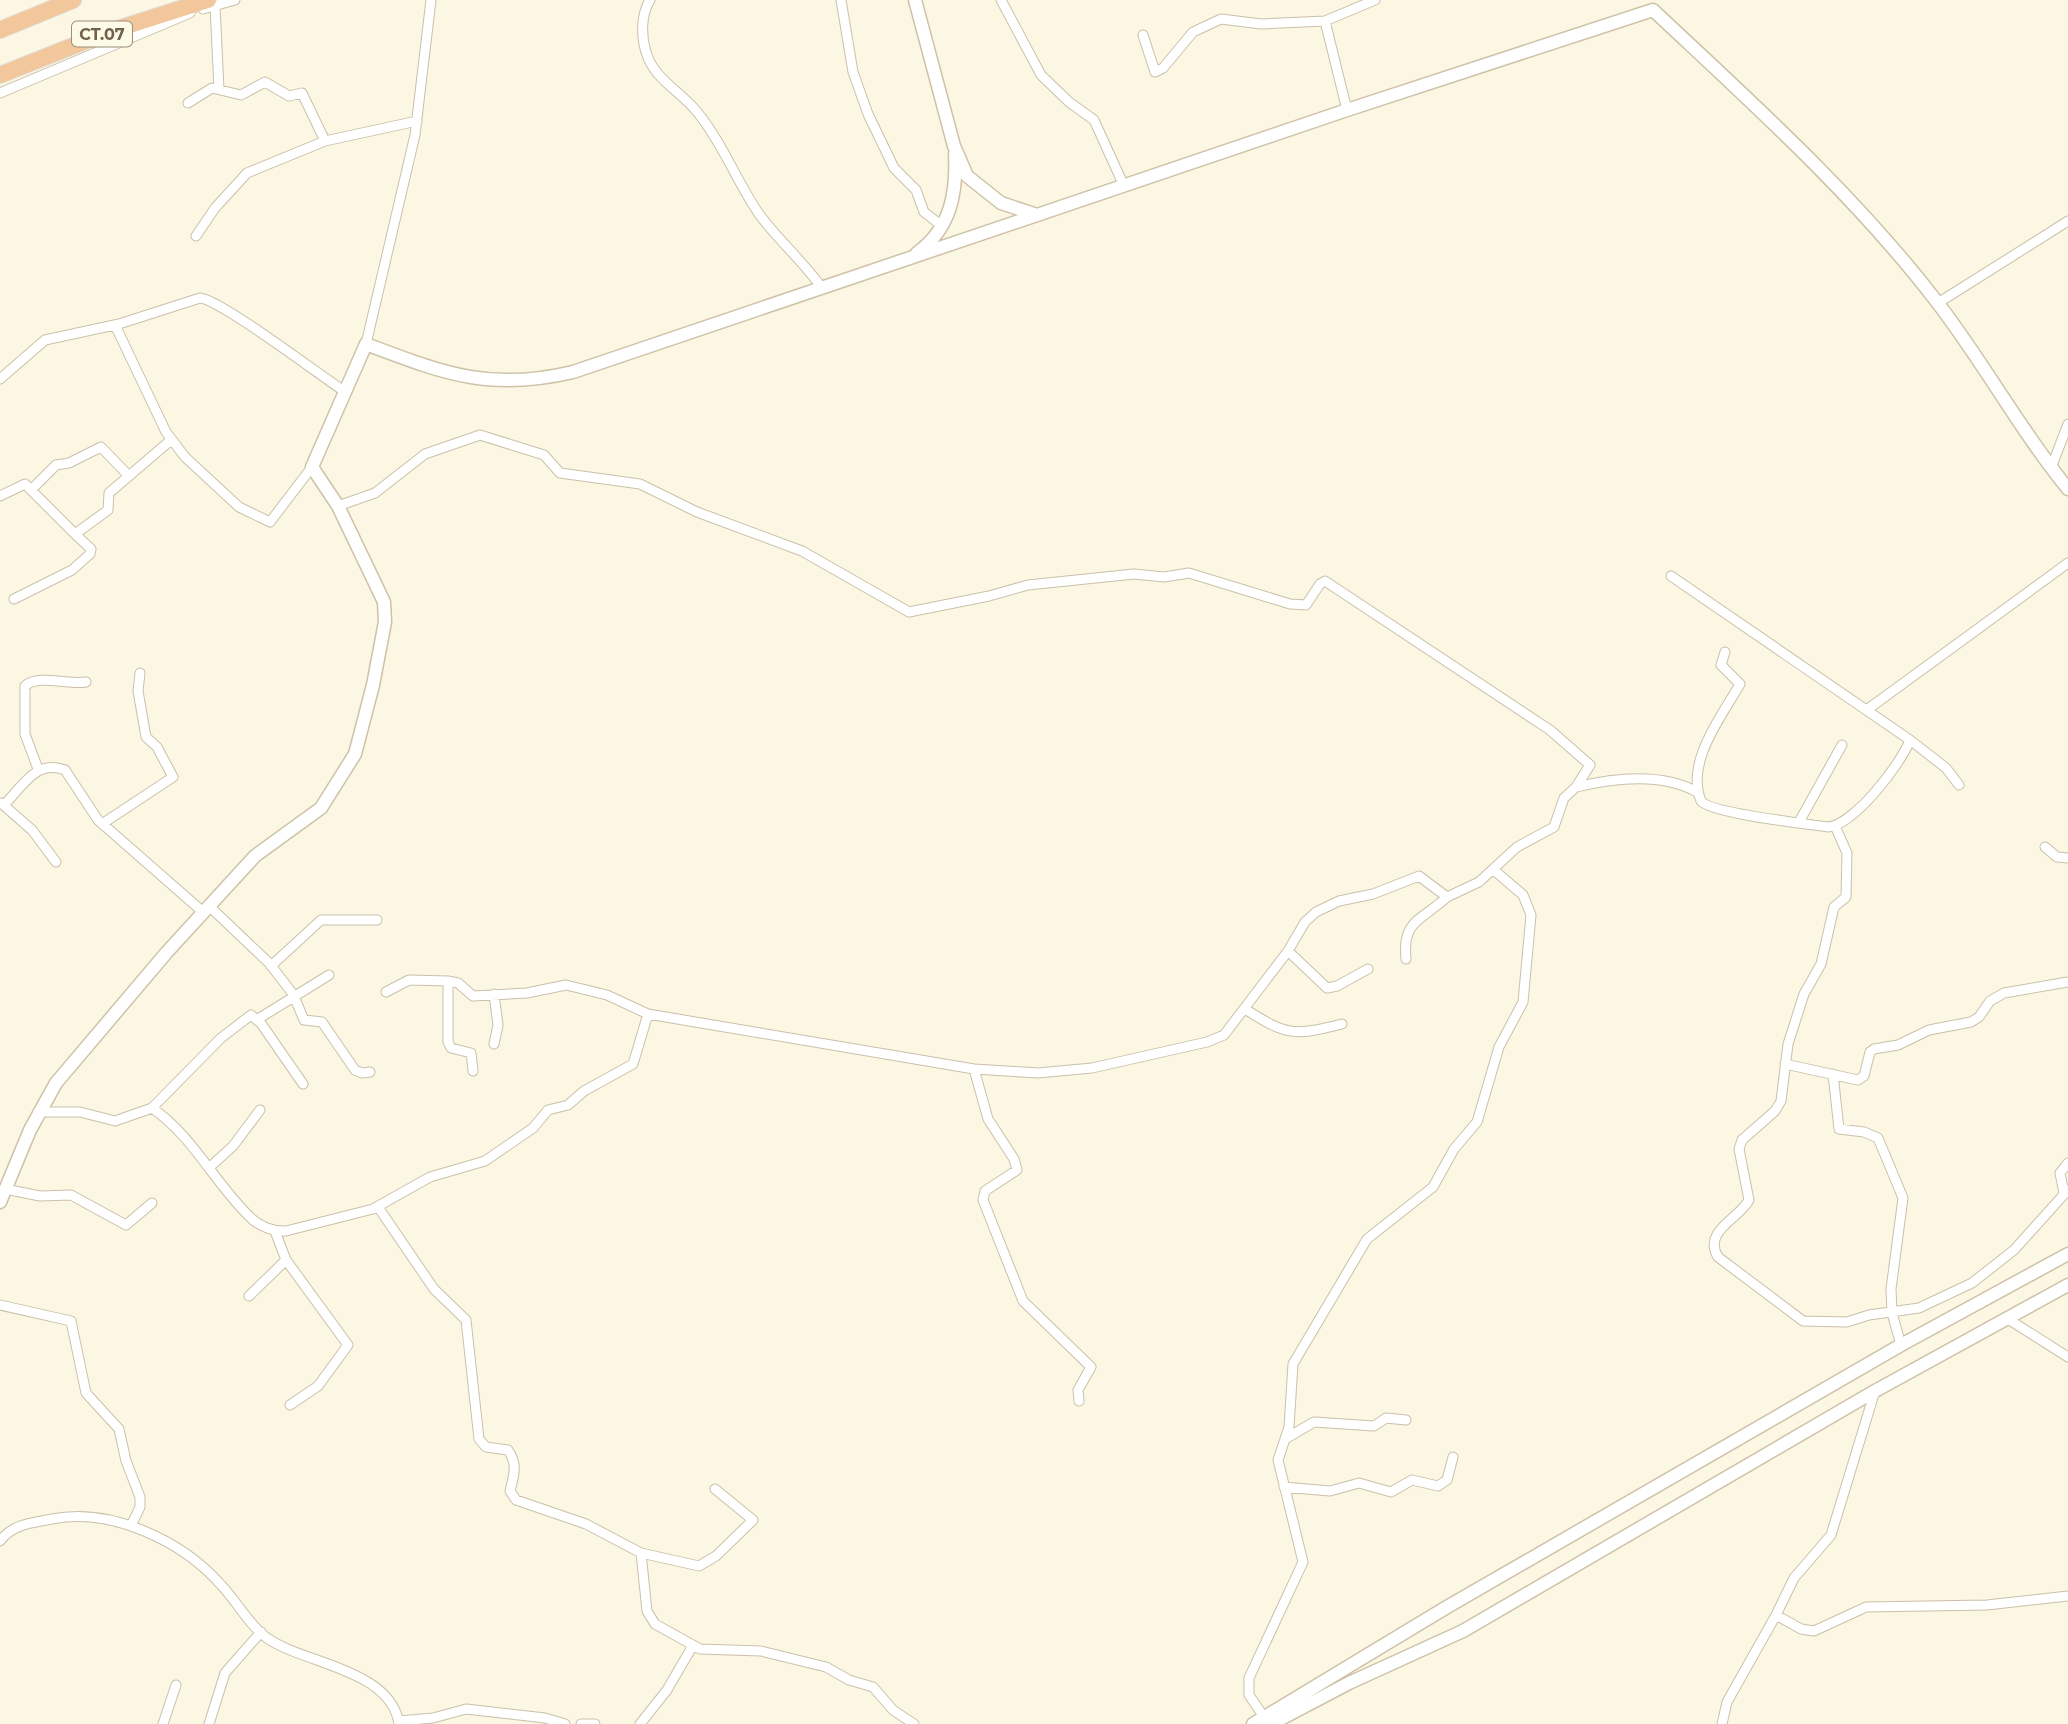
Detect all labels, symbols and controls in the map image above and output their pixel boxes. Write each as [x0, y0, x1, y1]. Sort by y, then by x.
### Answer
road number: CT.07 [72, 22, 132, 46]

